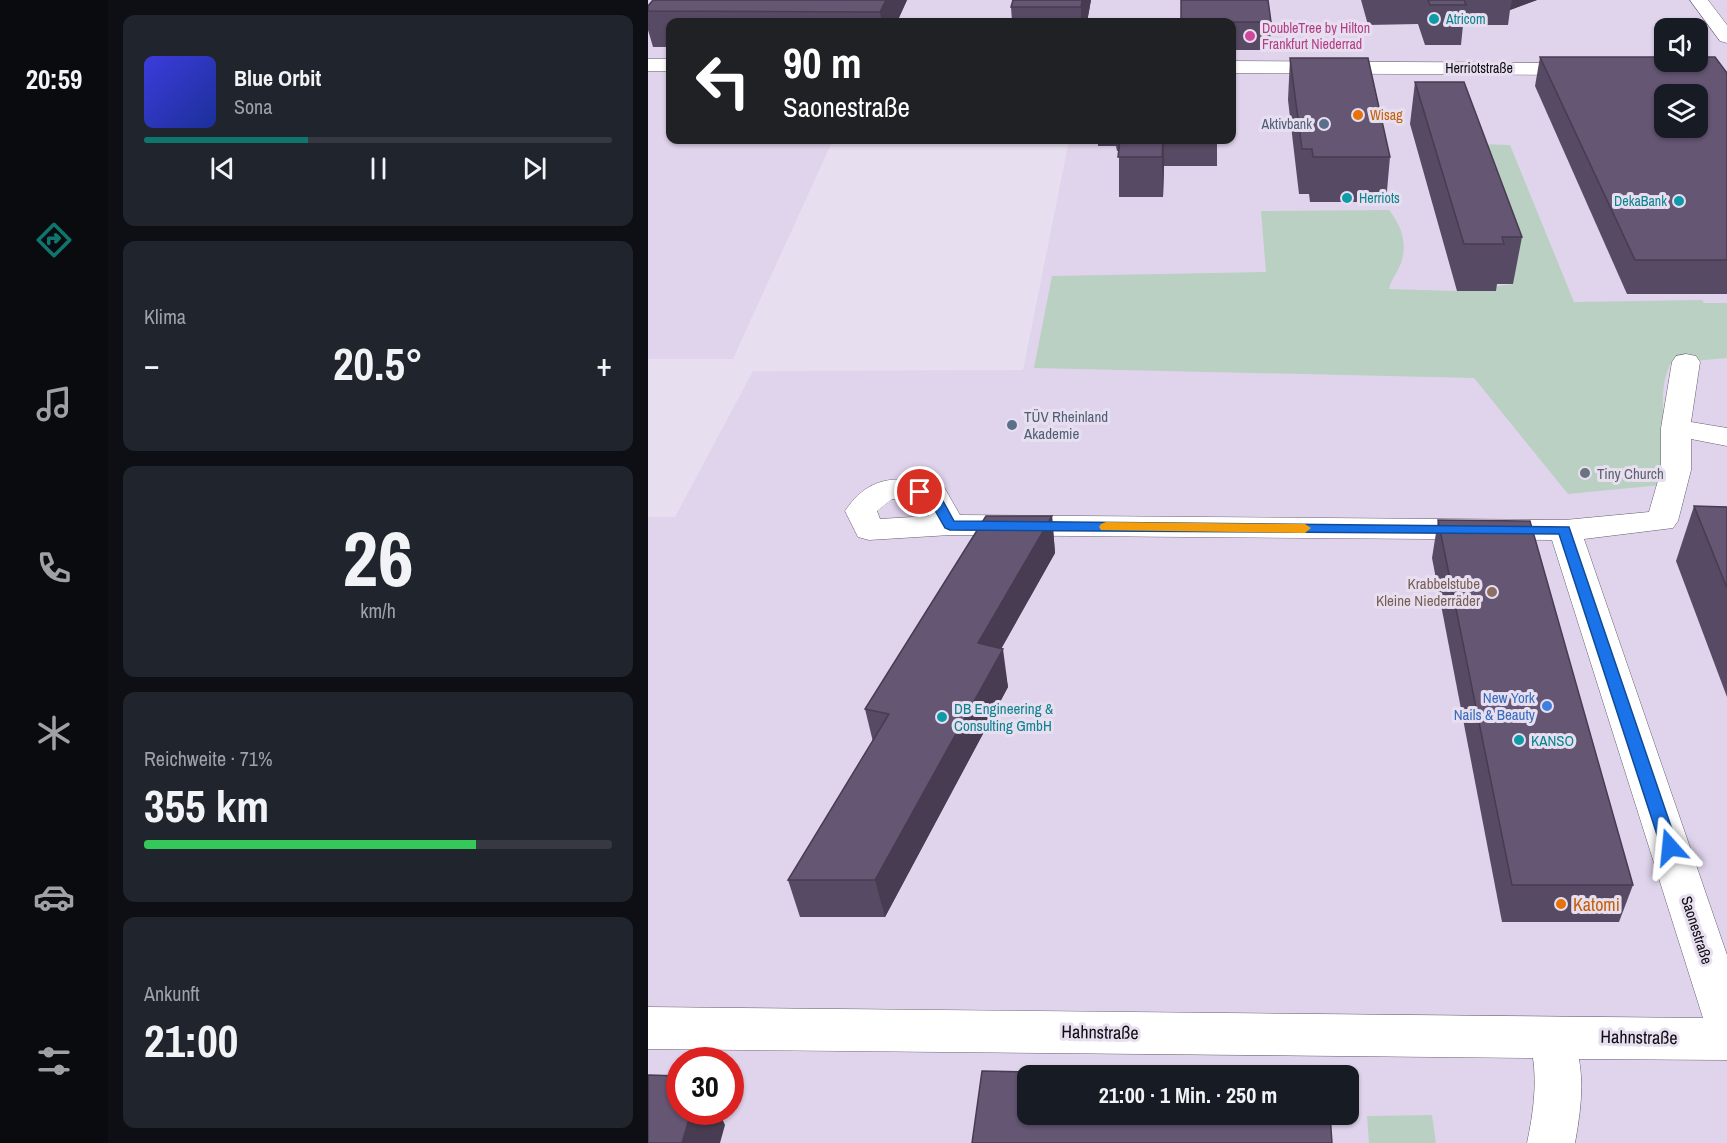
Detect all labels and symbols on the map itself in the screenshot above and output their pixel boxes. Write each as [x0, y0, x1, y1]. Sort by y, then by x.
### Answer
place label: Atricom [1445, 10, 1486, 28]
marker: Atricom [1427, 12, 1441, 26]
place label: DoubleTree by Hilton Frankfurt Niederrad [1262, 19, 1370, 53]
marker: DoubleTree by Hilton Frankfurt Niederrad [1243, 29, 1257, 43]
street label: Herriotstraße [1445, 59, 1513, 77]
place label: Wisag [1370, 106, 1403, 124]
marker: Wisag [1351, 108, 1365, 122]
place label: Aktivbank [1261, 115, 1312, 133]
marker: Aktivbank [1317, 117, 1331, 131]
place label: Herriots [1359, 189, 1400, 207]
marker: Herriots [1340, 191, 1354, 205]
place label: DekaBank [1614, 192, 1667, 210]
marker: DekaBank [1672, 194, 1686, 208]
place label: TÜV Rheinland Akademie [1023, 406, 1108, 444]
marker: TÜV Rheinland Akademie [1005, 418, 1019, 432]
place label: Tiny Church [1597, 463, 1664, 484]
pin [894, 466, 945, 517]
marker: Tiny Church [1578, 466, 1592, 480]
place label: Krabbelstube Kleine Niederräder [1376, 573, 1480, 611]
marker: Krabbelstube Kleine Niederräder [1485, 585, 1499, 599]
place label: New York Nails & Beauty [1454, 687, 1536, 725]
place label: DB Engineering & Consulting GmbH [954, 698, 1054, 736]
marker: New York Nails & Beauty [1540, 699, 1554, 713]
marker: DB Engineering & Consulting GmbH [935, 710, 949, 724]
place label: KANSO [1531, 730, 1574, 751]
marker: KANSO [1512, 733, 1526, 747]
position arrow [1638, 815, 1702, 879]
place label: Katomi [1573, 892, 1620, 917]
street label: Saonestraße [1676, 893, 1718, 967]
marker: Katomi [1554, 897, 1568, 911]
street label: Hahnstraße [1061, 1019, 1139, 1045]
street label: Hahnstraße [1600, 1024, 1678, 1050]
speed limit sign: 30 [666, 1047, 744, 1125]

